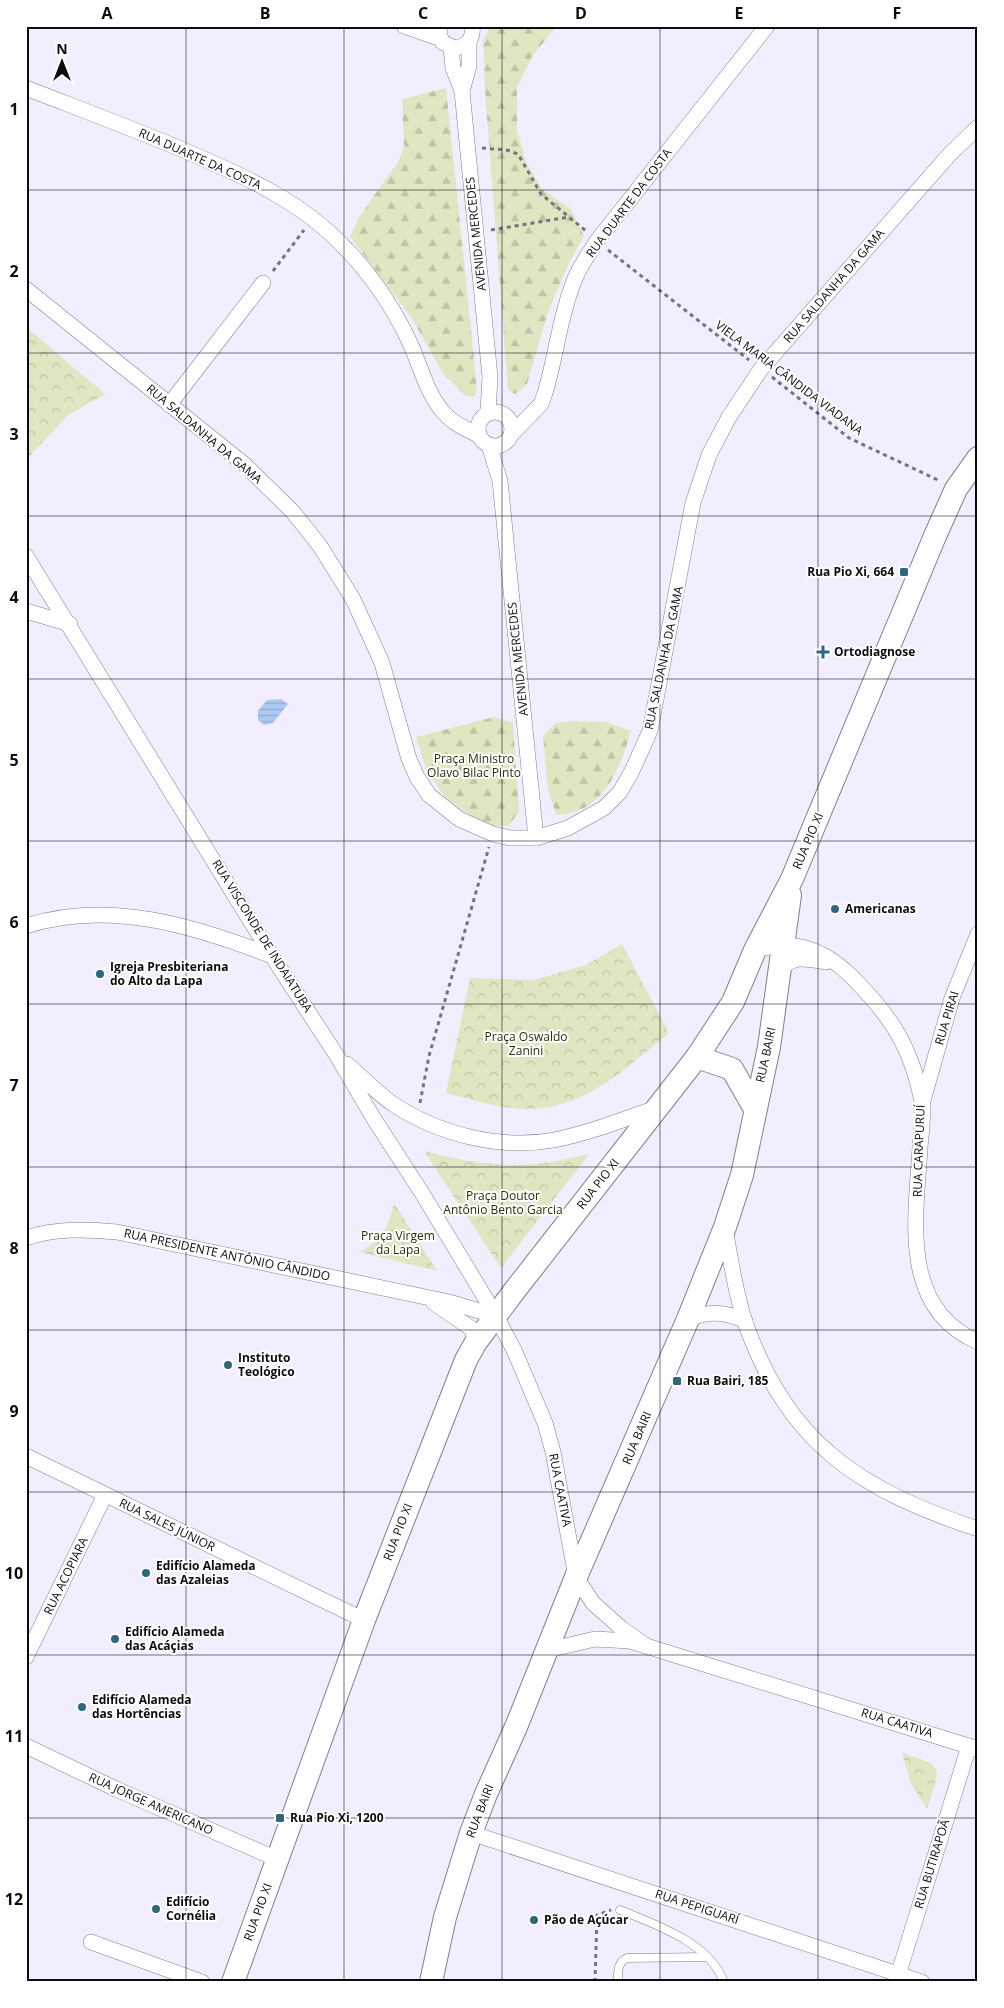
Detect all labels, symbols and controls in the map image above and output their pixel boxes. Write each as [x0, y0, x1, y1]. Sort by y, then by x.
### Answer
text: A [101, 2, 113, 24]
text: B [260, 2, 270, 24]
text: C [418, 2, 428, 24]
text: D [575, 2, 587, 24]
text: E [735, 2, 744, 24]
text: F [893, 2, 901, 24]
north arrow [38, 38, 88, 88]
text: N [56, 39, 68, 58]
text: 1 [9, 98, 19, 120]
street label: RUA DUARTE DA COSTA [136, 124, 265, 193]
street label: RUA DUARTE DA COSTA [582, 144, 676, 261]
street label: AVENIDA MERCEDES [461, 176, 490, 292]
street label: RUA SALDANHA DA GAMA [779, 225, 888, 346]
text: 2 [9, 260, 19, 282]
street label: VIELA MARIA CÂNDIDA VIADANA [712, 316, 867, 439]
street label: RUA SALDANHA DA GAMA [143, 380, 266, 487]
text: 3 [9, 423, 19, 445]
place label: Rua Pio Xi, 664 [807, 563, 894, 580]
marker: Rua Pio Xi, 664 [898, 566, 910, 578]
street label: RUA SALDANHA DA GAMA [640, 584, 687, 731]
text: 4 [9, 586, 19, 608]
street label: AVENIDA MERCEDES [503, 601, 532, 717]
place label: Ortodiagnose [834, 643, 915, 660]
marker: Ortodiagnose [816, 645, 830, 659]
text: 5 [9, 749, 19, 771]
park label: Praça Ministro Olavo Bilac Pinto [427, 750, 521, 781]
street label: RUA PIO XI [788, 810, 827, 872]
street label: RUA VISCONDE DE INDAIATUBA [208, 856, 317, 1016]
place label: Americanas [845, 900, 916, 917]
marker: Americanas [829, 903, 841, 915]
text: 6 [9, 911, 19, 933]
place label: Igreja Presbiteriana do Alto da Lapa [110, 958, 228, 989]
marker: Igreja Presbiteriana do Alto da Lapa [94, 968, 106, 980]
street label: RUA PIRAI [930, 989, 963, 1047]
street label: RUA BAIRI [751, 1026, 780, 1084]
park label: Praça Oswaldo Zanini [485, 1028, 567, 1059]
text: 7 [9, 1074, 19, 1096]
street label: RUA CARAPURUÍ [908, 1104, 929, 1197]
street label: RUA PIO XI [572, 1155, 623, 1213]
park label: Praça Doutor Antônio Bento Garcia [443, 1187, 563, 1218]
street label: RUA PRESIDENTE ANTÔNIO CÂNDIDO [122, 1224, 332, 1285]
park label: Praça Virgem da Lapa [361, 1227, 435, 1258]
text: 8 [9, 1237, 19, 1259]
place label: Instituto Teológico [238, 1349, 295, 1380]
marker: Instituto Teológico [222, 1359, 234, 1371]
place label: Rua Bairi, 185 [687, 1372, 769, 1389]
marker: Rua Bairi, 185 [671, 1375, 683, 1387]
text: 9 [9, 1400, 19, 1422]
street label: RUA BAIRI [618, 1409, 655, 1467]
street label: RUA CAATIVA [545, 1452, 576, 1528]
street label: RUA SALES JÚNIOR [116, 1494, 219, 1555]
street label: RUA PIO XI [379, 1501, 416, 1563]
street label: RUA ACOPIARA [39, 1534, 92, 1617]
place label: Edifício Alameda das Azaleias [156, 1557, 256, 1588]
text: 10 [5, 1562, 23, 1584]
marker: Edifício Alameda das Azaleias [140, 1567, 152, 1579]
place label: Edifício Alameda das Acáçias [125, 1623, 225, 1654]
marker: Edifício Alameda das Acáçias [109, 1633, 121, 1645]
place label: Edifício Alameda das Hortências [92, 1691, 192, 1722]
marker: Edifício Alameda das Hortências [76, 1701, 88, 1713]
street label: RUA CAATIVA [859, 1704, 936, 1742]
text: 11 [5, 1725, 23, 1747]
street label: RUA JORGE AMERICANO [86, 1768, 216, 1839]
street label: RUA BAIRI [462, 1781, 498, 1840]
place label: Rua Pio Xi, 1200 [290, 1809, 384, 1826]
marker: Rua Pio Xi, 1200 [274, 1812, 286, 1824]
street label: RUA BUTIRAPOÃ [910, 1817, 953, 1911]
street label: RUA PIO XI [239, 1881, 276, 1943]
street label: RUA PEPIGUARÍ [653, 1885, 742, 1928]
text: 12 [5, 1888, 23, 1910]
place label: Edifício Cornélia [166, 1893, 216, 1924]
marker: Edifício Cornélia [150, 1903, 162, 1915]
place label: Pão de Açúcar [544, 1911, 629, 1928]
marker: Pão de Açúcar [528, 1914, 540, 1926]

